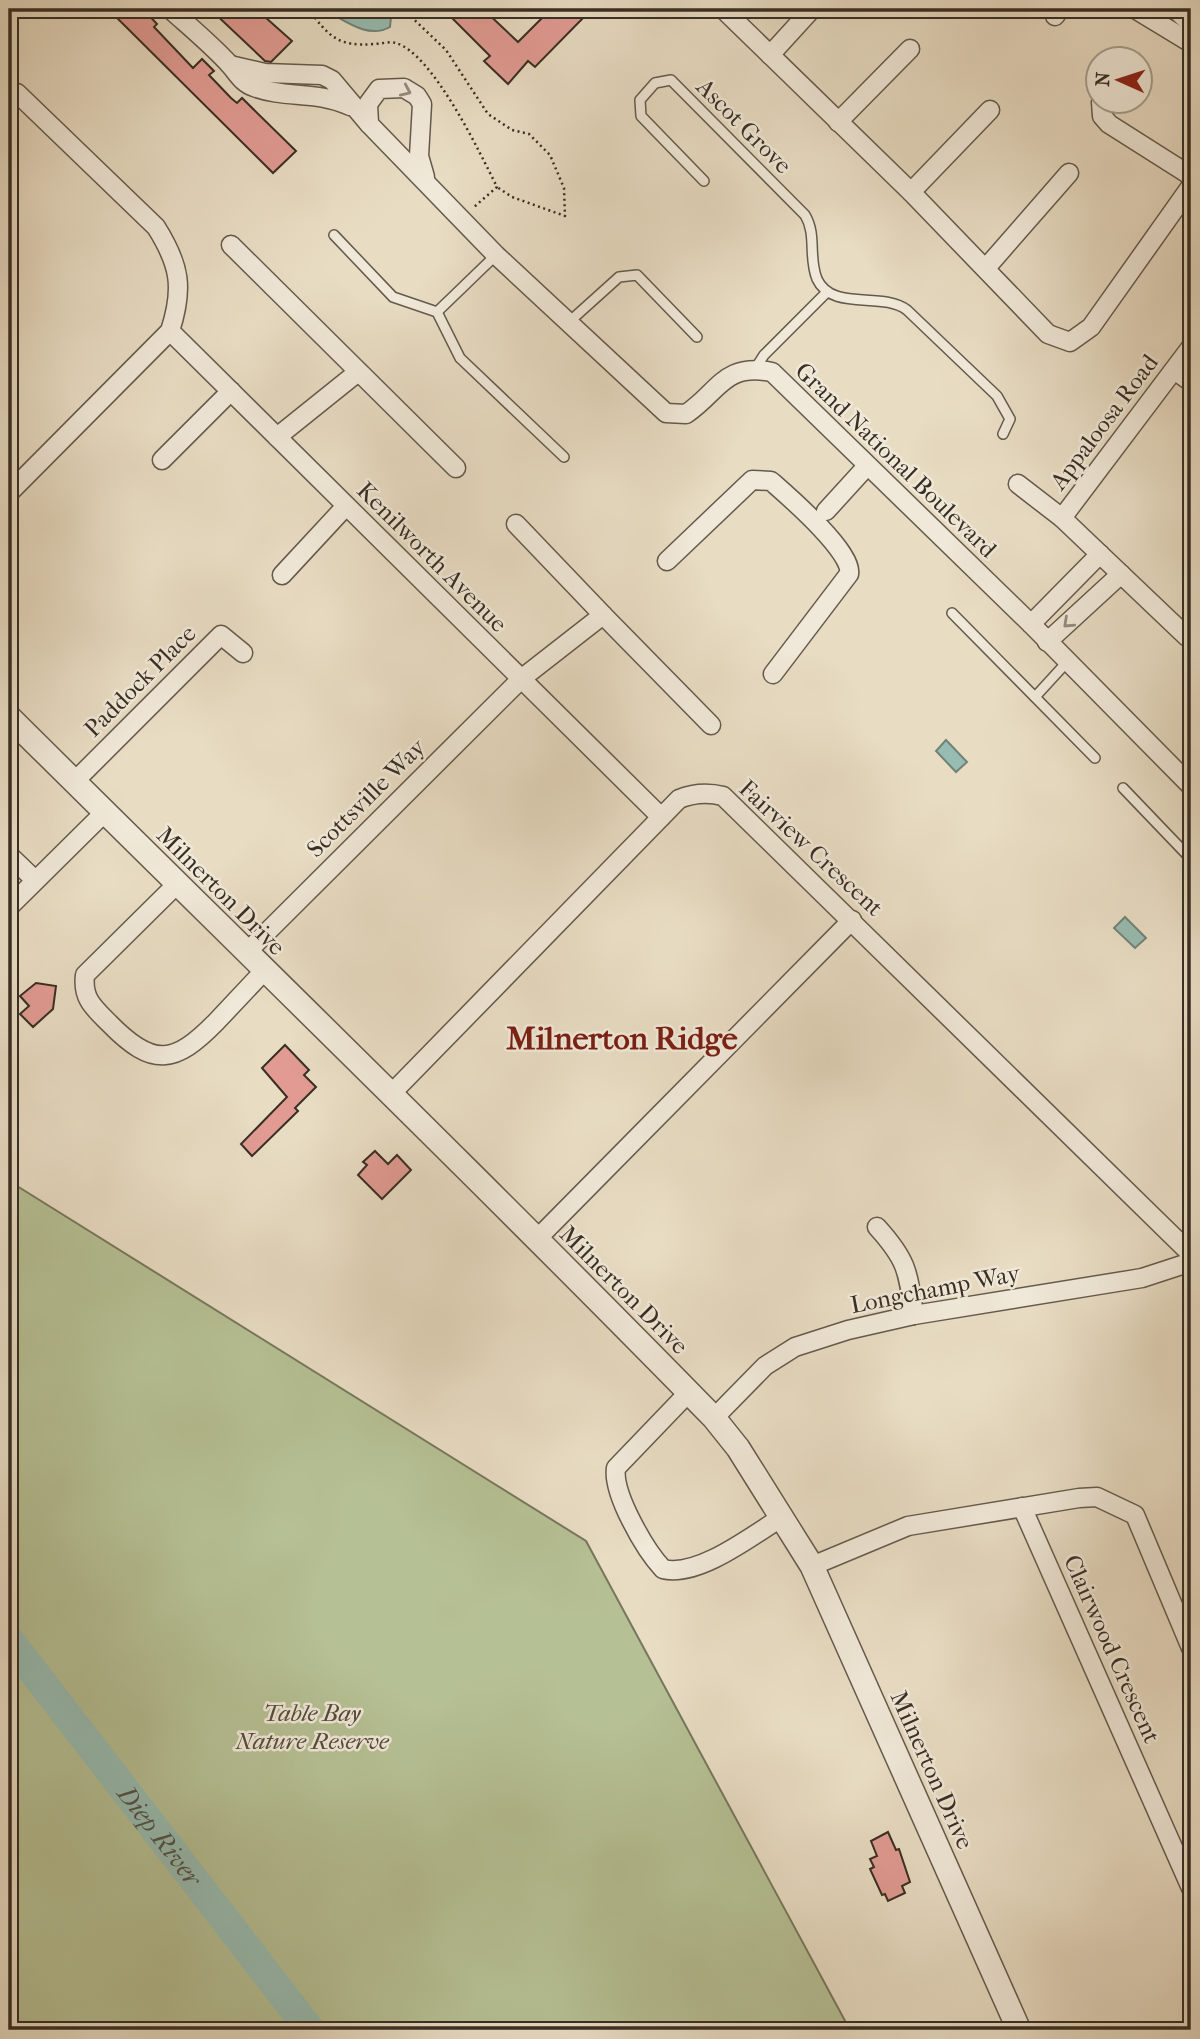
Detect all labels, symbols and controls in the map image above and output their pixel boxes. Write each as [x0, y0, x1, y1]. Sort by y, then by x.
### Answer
north arrow [1084, 46, 1154, 116]
text: N [1092, 71, 1114, 87]
street label: Ascot Grove [690, 72, 797, 179]
one-way arrow [399, 83, 411, 97]
street label: Appaloosa Road [1043, 348, 1164, 496]
street label: Grand National Boulevard [790, 357, 1003, 564]
street label: Kenilworth Avenue [351, 476, 513, 638]
one-way arrow [1063, 614, 1076, 627]
street label: Paddock Place [78, 619, 202, 743]
street label: Scottsville Way [301, 732, 432, 863]
street label: Fairview Crescent [733, 774, 889, 922]
street label: Milnerton Drive [151, 821, 291, 961]
district label: Milnerton Ridge [506, 1020, 738, 1057]
street label: Milnerton Drive [554, 1220, 694, 1360]
street label: Longchamp Way [848, 1259, 1023, 1319]
street label: Clairwood Crescent [1058, 1551, 1166, 1748]
street label: Milnerton Drive [885, 1687, 979, 1853]
park label: Table Bay Nature Reserve [234, 1699, 390, 1755]
water label: Diep River [110, 1778, 210, 1894]

